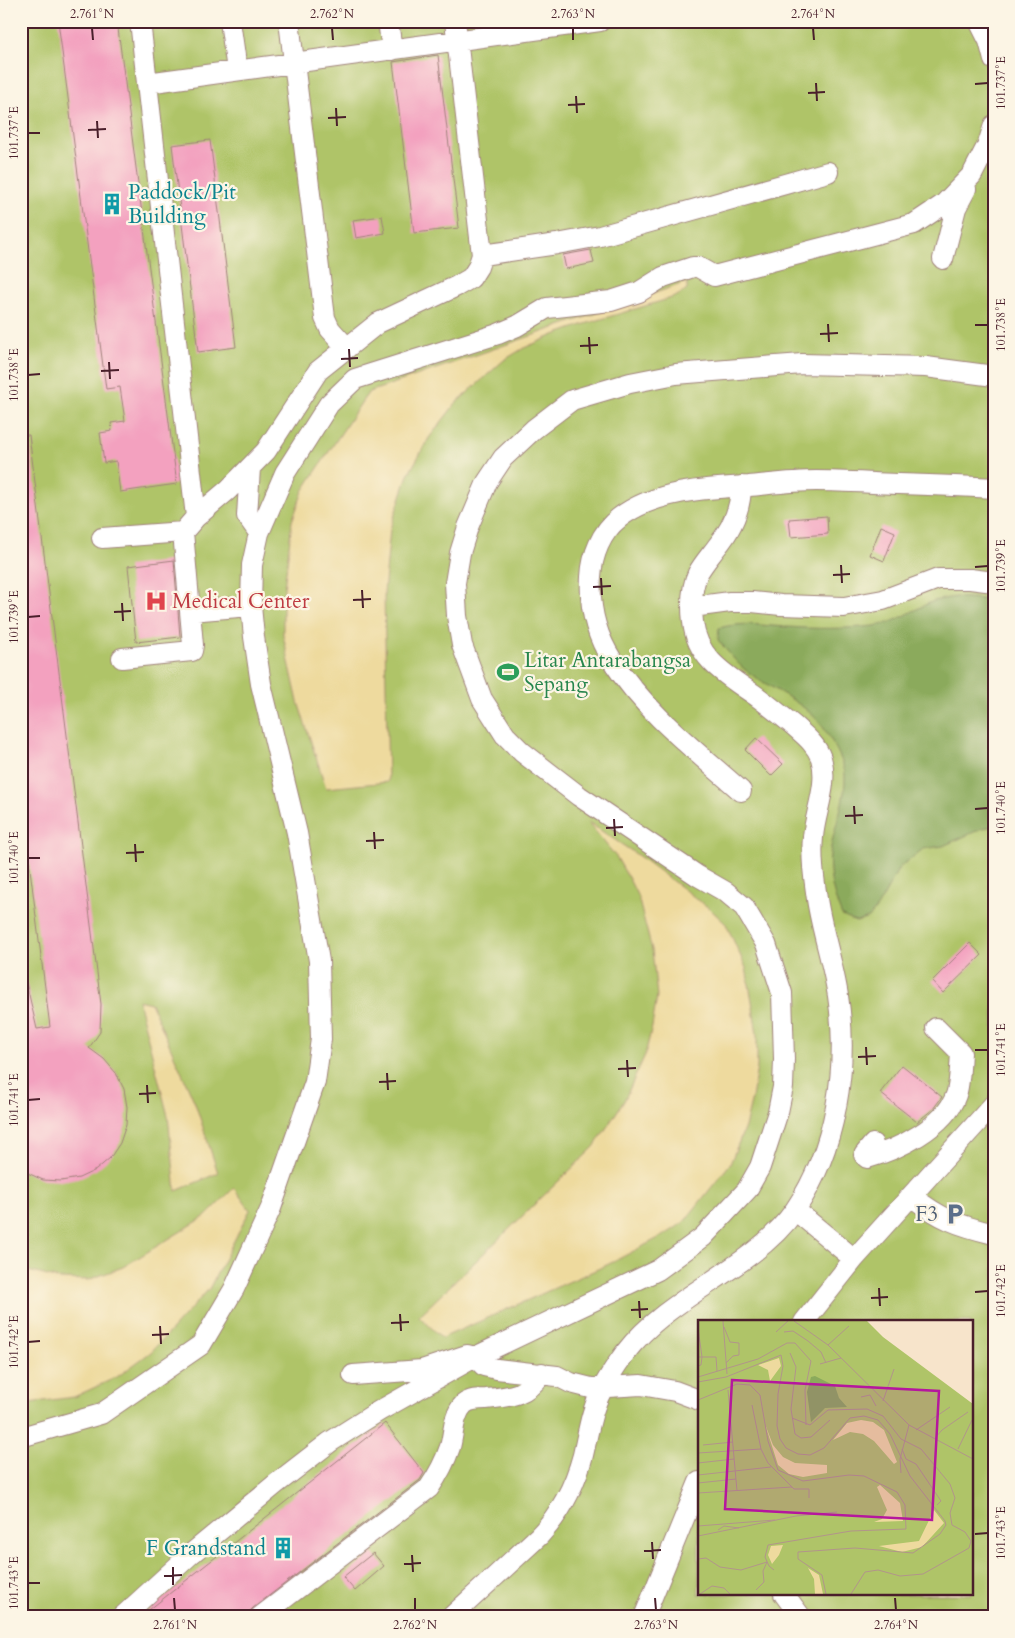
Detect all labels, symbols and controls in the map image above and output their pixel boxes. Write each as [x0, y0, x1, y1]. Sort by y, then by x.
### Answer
text: 2.761°N [70, 6, 115, 22]
text: 2.762°N [310, 6, 355, 22]
text: 2.763°N [551, 6, 596, 22]
text: 2.764°N [791, 6, 836, 22]
text: 101.737°E [993, 56, 1009, 110]
text: 101.737°E [6, 106, 22, 160]
place label: Paddock/Pit Building [128, 178, 236, 231]
building icon: Paddock/Pit Building [99, 191, 125, 217]
text: 101.738°E [993, 298, 1009, 352]
text: 101.738°E [6, 348, 22, 402]
text: 101.739°E [993, 539, 1009, 593]
place label: Medical Center [172, 587, 310, 616]
hospital icon: Medical Center [143, 588, 169, 614]
text: 101.739°E [6, 590, 22, 644]
place label: Litar Antarabangsa Sepang [524, 646, 691, 699]
sports icon: Litar Antarabangsa Sepang [495, 659, 521, 685]
text: 101.740°E [993, 781, 1009, 835]
text: 101.740°E [6, 831, 22, 885]
text: 101.741°E [993, 1023, 1009, 1077]
text: 101.741°E [6, 1073, 22, 1127]
place label: F3 [915, 1200, 938, 1229]
parking icon: F3 [942, 1201, 968, 1227]
text: 101.742°E [993, 1264, 1009, 1318]
text: 101.742°E [6, 1315, 22, 1369]
inset map [698, 1320, 972, 1596]
text: 101.743°E [993, 1506, 1009, 1560]
place label: F Grandstand [146, 1534, 266, 1563]
building icon: F Grandstand [270, 1535, 296, 1561]
text: 101.743°E [6, 1556, 22, 1610]
text: 2.761°N [153, 1617, 198, 1633]
text: 2.762°N [393, 1617, 438, 1633]
text: 2.763°N [634, 1617, 679, 1633]
text: 2.764°N [874, 1617, 919, 1633]

